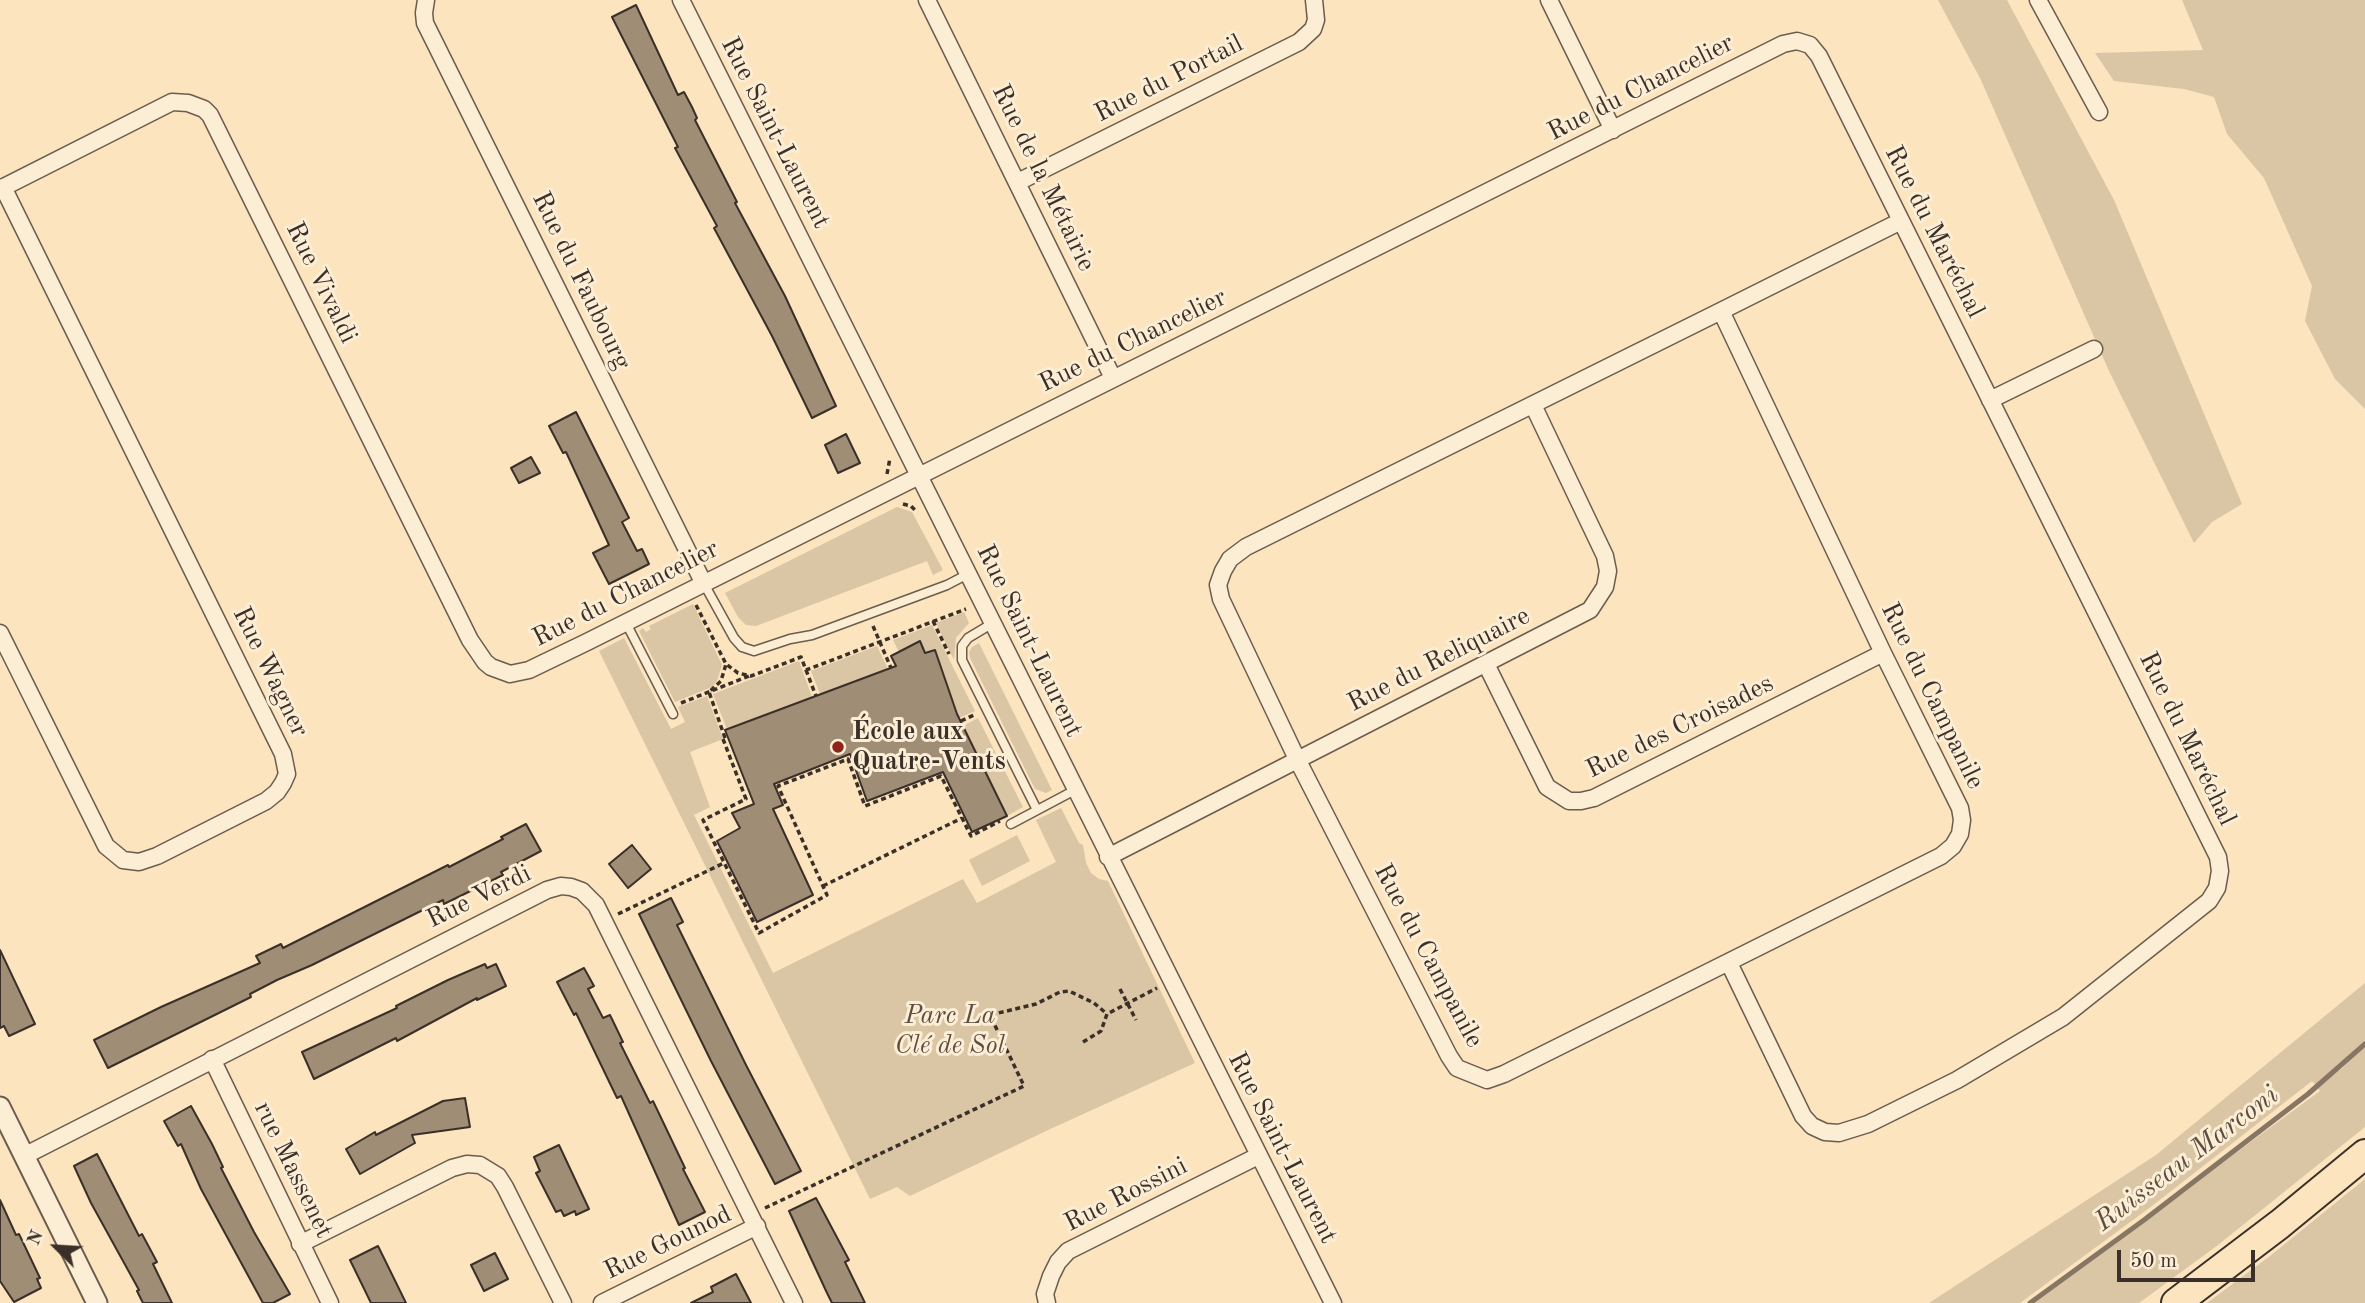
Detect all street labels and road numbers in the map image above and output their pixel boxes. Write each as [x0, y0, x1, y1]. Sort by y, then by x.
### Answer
street label: Rue du Portail [1090, 28, 1248, 130]
street label: Rue du Chancelier [1543, 28, 1739, 148]
street label: Rue Saint-Laurent [713, 32, 837, 234]
street label: Rue de la Métairie [984, 79, 1102, 277]
street label: Rue du Maréchal [1877, 141, 1991, 323]
street label: Rue du Faubourg [524, 187, 638, 375]
street label: Rue Vivaldi [278, 217, 364, 349]
street label: Rue du Chancelier [1034, 282, 1232, 400]
street label: Rue du Chancelier [528, 534, 724, 654]
street label: Rue Saint-Laurent [969, 540, 1089, 742]
street label: Rue du Campanile [1873, 598, 1991, 794]
street label: Rue du Reliquaire [1343, 601, 1535, 719]
street label: Rue Wagner [225, 602, 315, 742]
street label: Rue du Maréchal [2132, 647, 2242, 831]
street label: Rue des Croisades [1581, 668, 1779, 786]
street label: Rue Verdi [422, 858, 536, 936]
street label: Rue du Campanile [1366, 859, 1490, 1053]
street label: Rue Saint-Laurent [1220, 1047, 1344, 1249]
street label: rue Massenet [247, 1097, 339, 1243]
street label: Rue Rossini [1059, 1151, 1193, 1239]
street label: Rue Gounod [599, 1199, 737, 1287]

